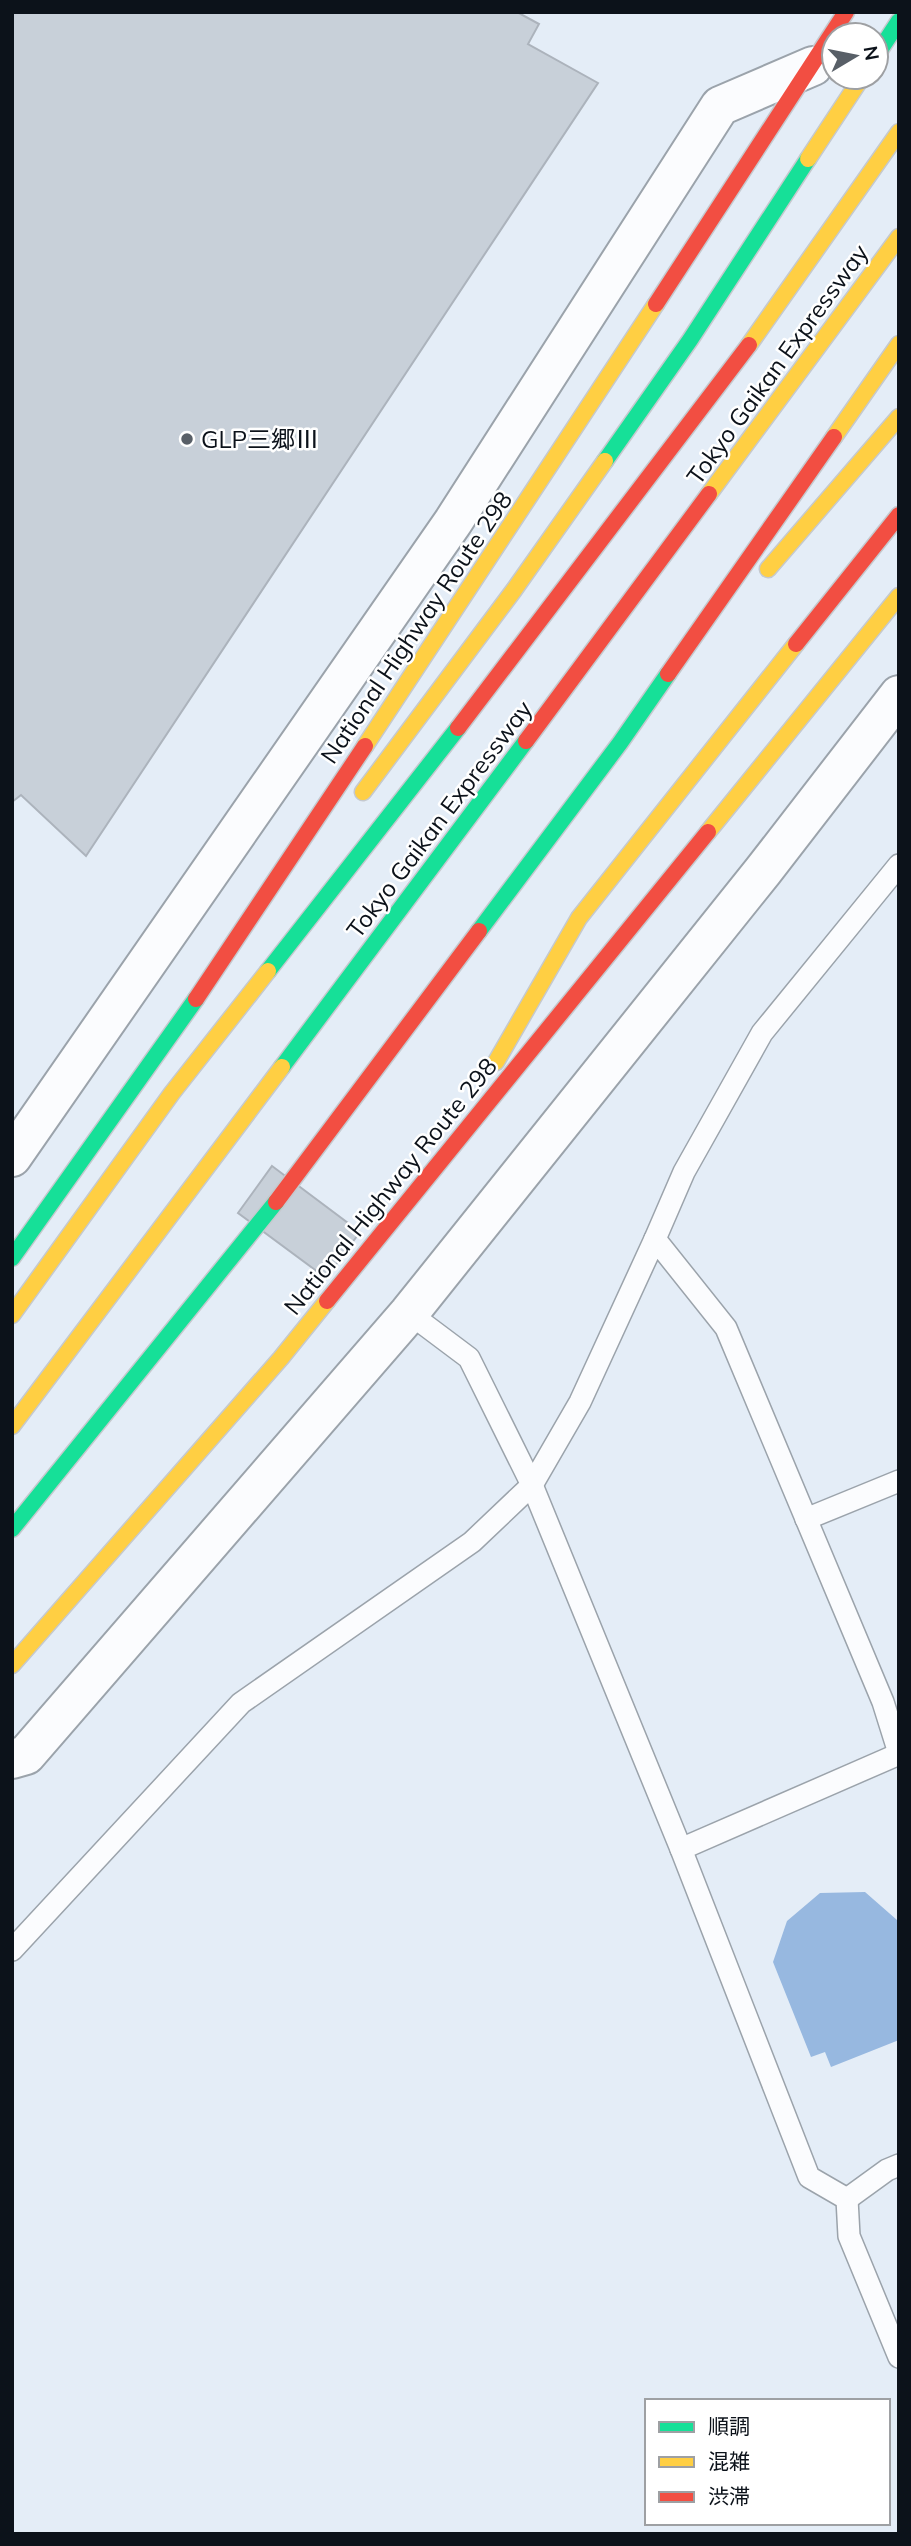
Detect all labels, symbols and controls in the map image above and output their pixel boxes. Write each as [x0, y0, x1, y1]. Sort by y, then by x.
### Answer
north arrow [820, 21, 890, 91]
text: N [859, 44, 885, 62]
street label: Tokyo Gaikan Expressway [680, 238, 874, 490]
place label: GLP三郷Ⅲ [201, 424, 319, 454]
marker: GLP三郷Ⅲ [179, 431, 195, 447]
street label: National Highway Route 298 [314, 485, 518, 769]
street label: Tokyo Gaikan Expressway [340, 694, 538, 944]
street label: National Highway Route 298 [277, 1052, 503, 1320]
legend [645, 2399, 890, 2525]
text: 順調 [708, 2413, 750, 2439]
text: 混雑 [708, 2448, 750, 2474]
text: 渋滞 [708, 2483, 750, 2509]

